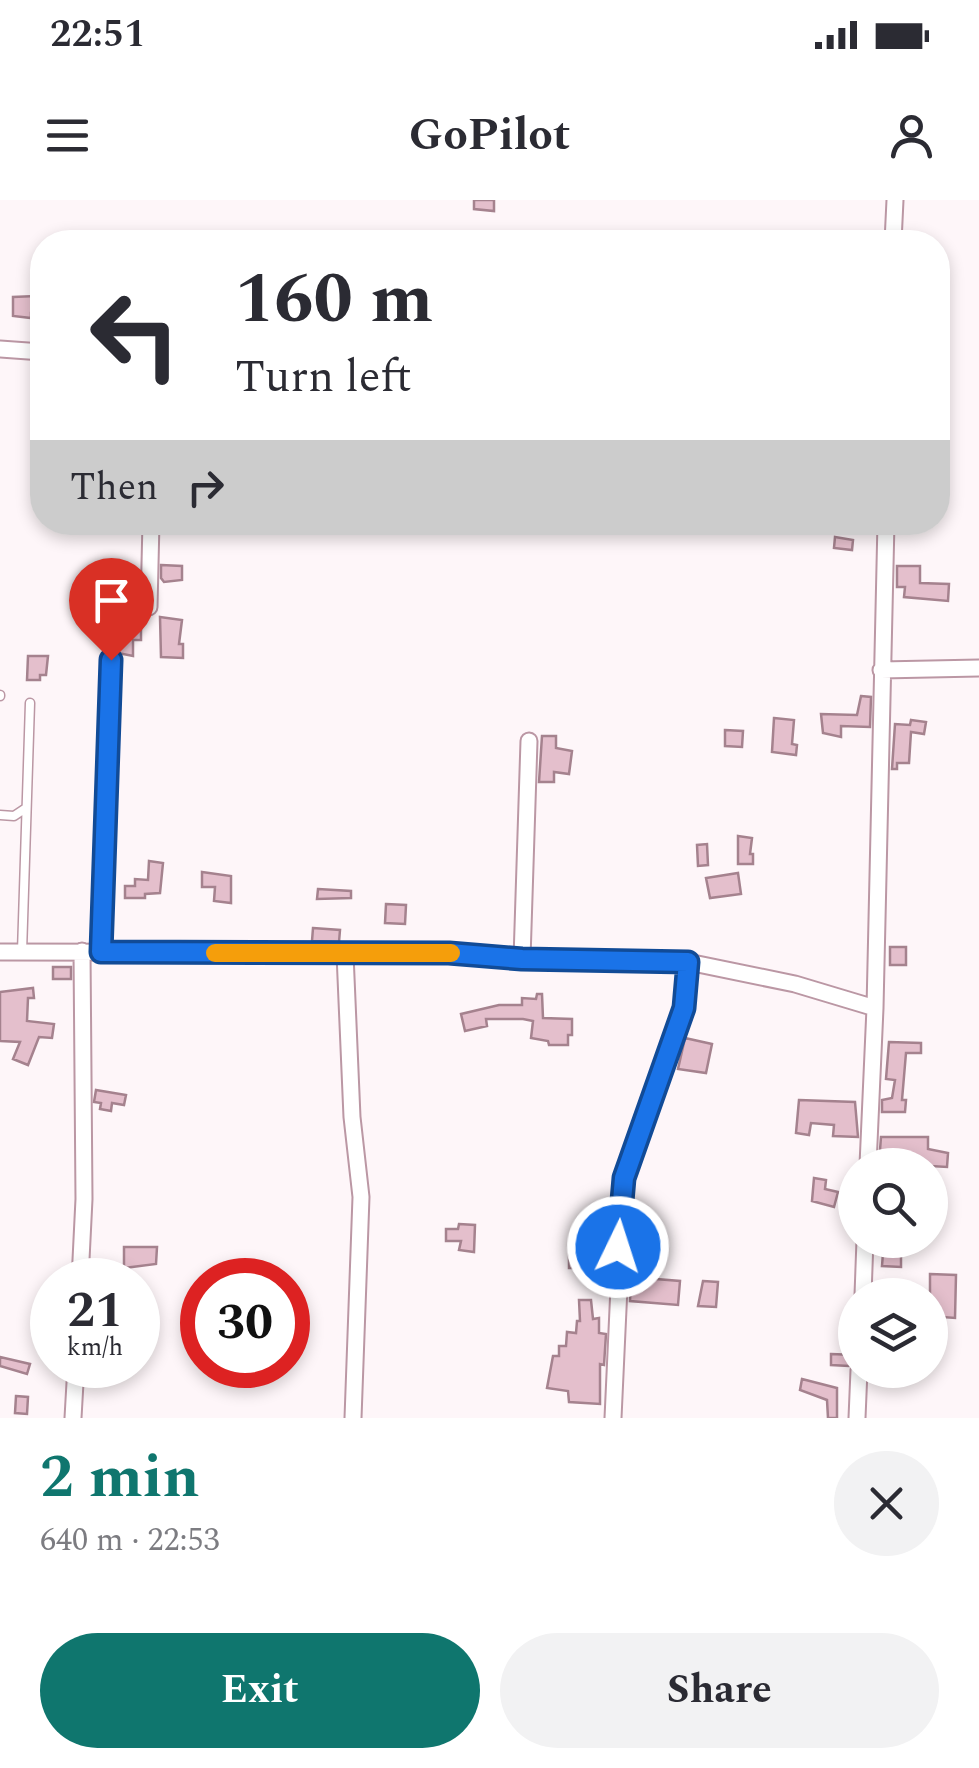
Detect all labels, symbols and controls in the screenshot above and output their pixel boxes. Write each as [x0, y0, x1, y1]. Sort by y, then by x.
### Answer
text: 22:51 [50, 6, 145, 64]
text: GoPilot [409, 101, 570, 170]
icon: menu [40, 108, 95, 163]
icon: person [884, 108, 939, 163]
text: 160 m [235, 247, 433, 353]
icon: left [70, 270, 200, 400]
text: Turn left [235, 343, 412, 412]
text: Then [70, 459, 158, 517]
icon: right [178, 460, 233, 515]
pin [69, 558, 154, 661]
icon: arrive [84, 573, 139, 628]
map controls [838, 1148, 948, 1388]
button: search [838, 1148, 948, 1258]
position arrow [566, 1195, 670, 1299]
speed limit sign: 30 [180, 1258, 310, 1388]
text: 21 [67, 1273, 123, 1349]
button: layers [838, 1278, 948, 1388]
text: km/h [67, 1329, 123, 1367]
text: 2 min [40, 1432, 200, 1524]
button: close [834, 1451, 939, 1556]
text: 640 m · 22:53 [40, 1516, 220, 1565]
button: Exit [40, 1633, 480, 1748]
button: Share [500, 1633, 939, 1748]

